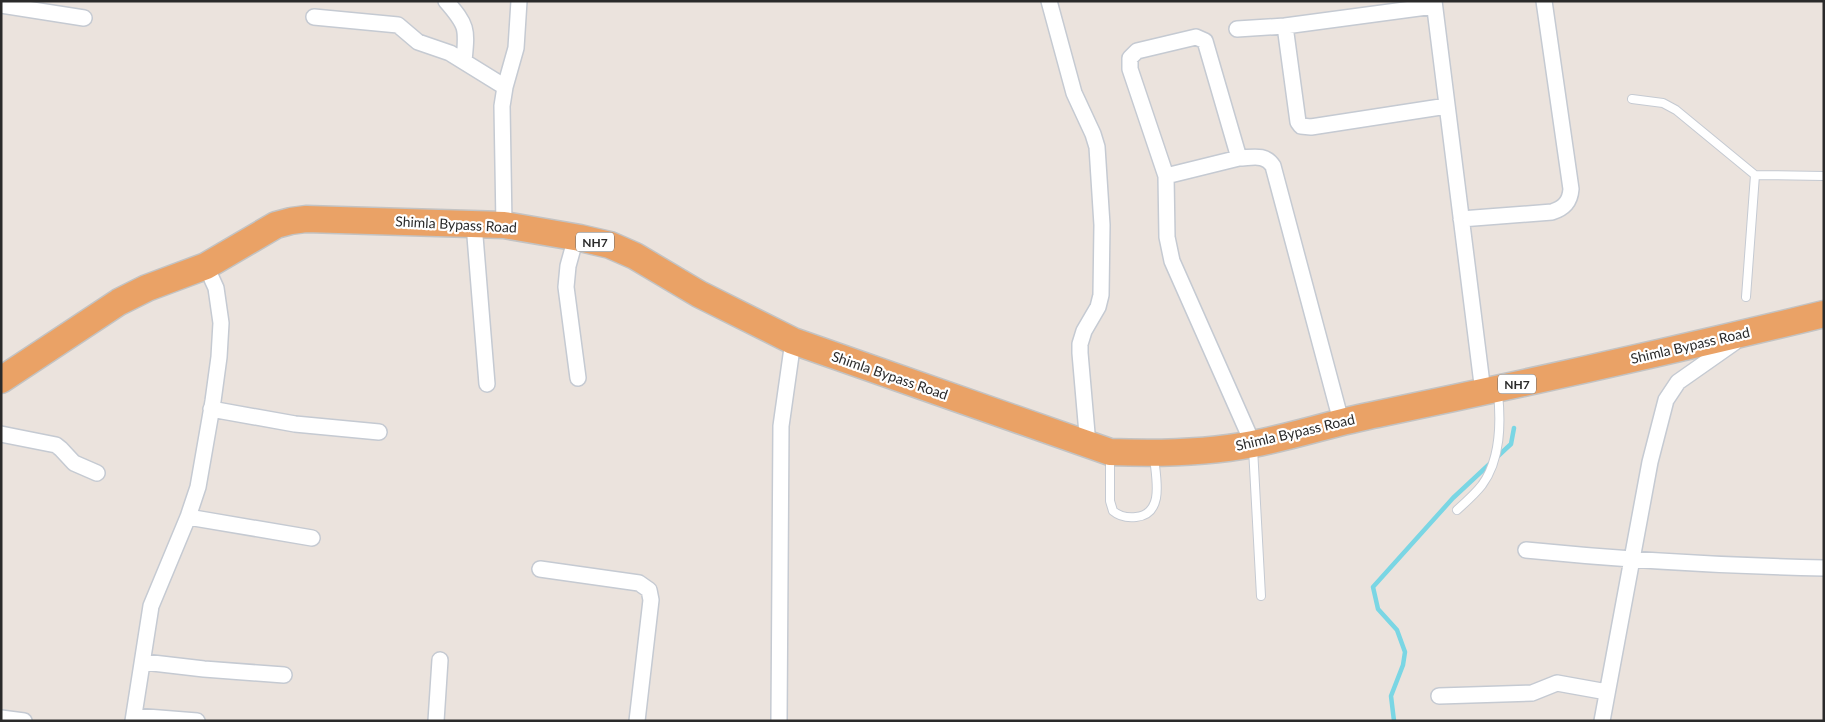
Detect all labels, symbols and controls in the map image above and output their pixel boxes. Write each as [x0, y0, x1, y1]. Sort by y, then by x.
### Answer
street label: Shimla Bypass Road [395, 212, 517, 236]
road number: NH7 [576, 232, 614, 252]
street label: Shimla Bypass Road [1629, 323, 1751, 367]
street label: Shimla Bypass Road [830, 347, 950, 403]
road number: NH7 [1498, 374, 1536, 394]
street label: Shimla Bypass Road [1234, 410, 1356, 454]

